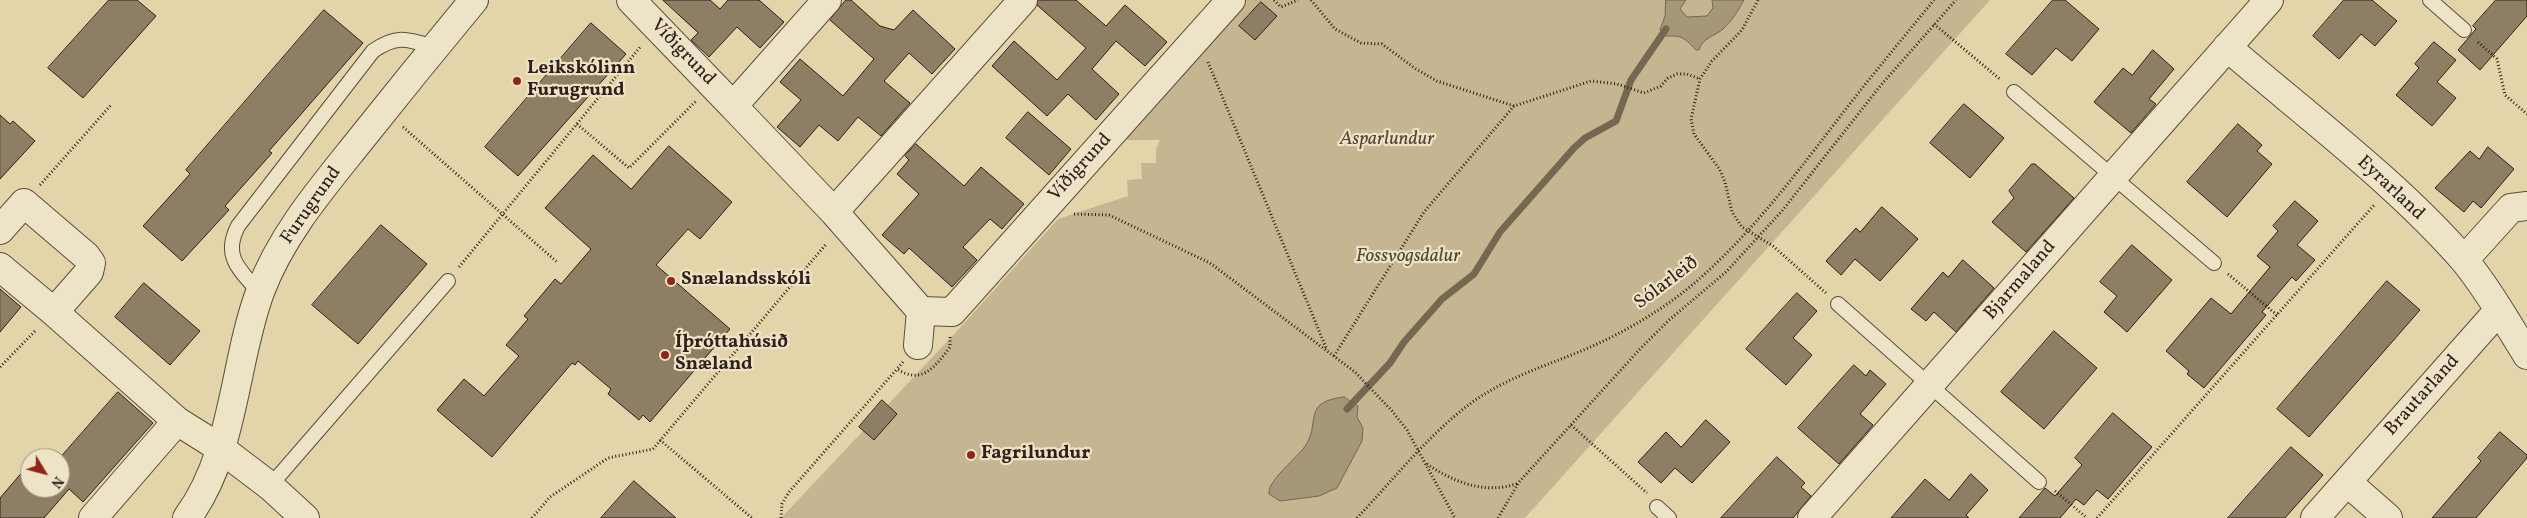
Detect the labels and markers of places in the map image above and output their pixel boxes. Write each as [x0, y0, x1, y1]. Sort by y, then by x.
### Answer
place label: Leikskólinn Furugrund [527, 59, 635, 103]
marker: Leikskólinn Furugrund [511, 75, 523, 87]
place label: Snælandsskóli [681, 270, 811, 292]
marker: Snælandsskóli [665, 275, 677, 287]
place label: Íþróttahúsið Snæland [675, 333, 788, 377]
marker: Íþróttahúsið Snæland [659, 349, 671, 361]
place label: Fagrilundur [981, 444, 1090, 466]
marker: Fagrilundur [965, 449, 977, 461]

